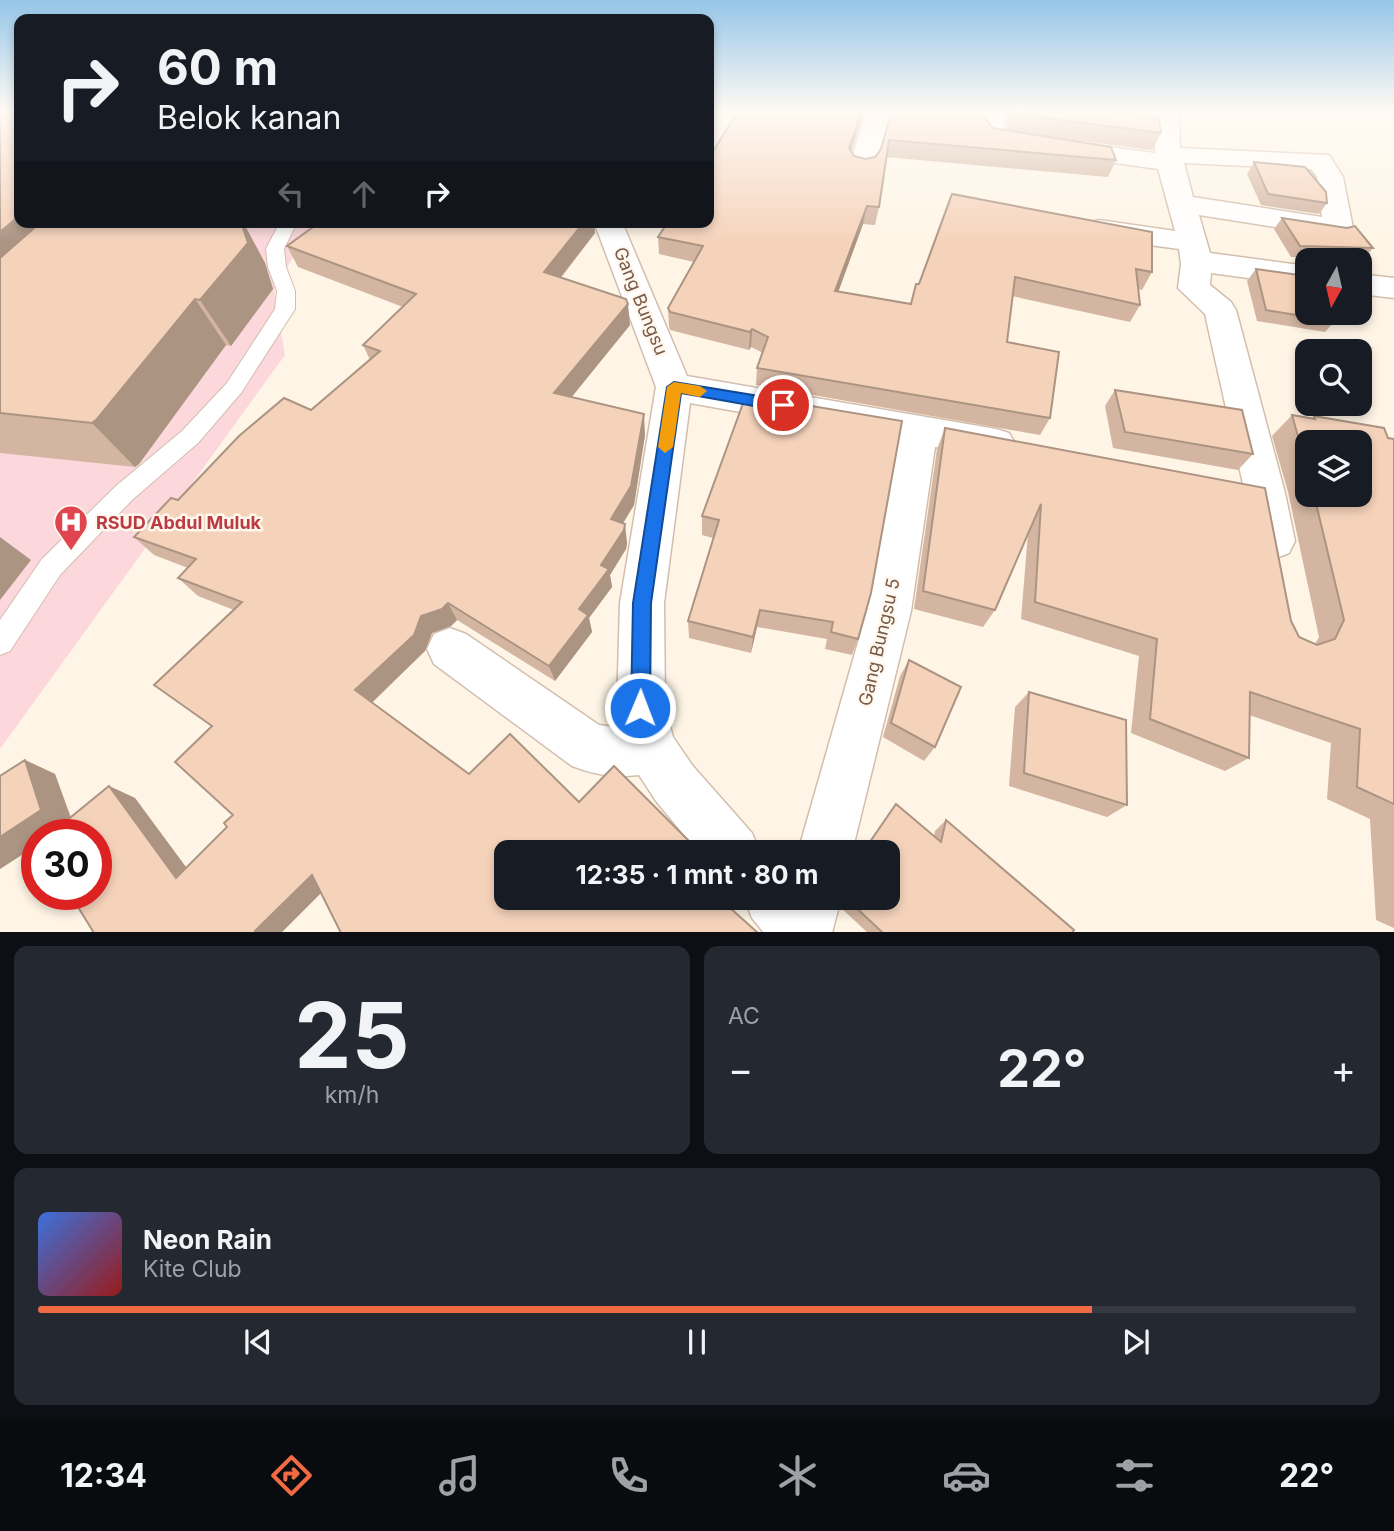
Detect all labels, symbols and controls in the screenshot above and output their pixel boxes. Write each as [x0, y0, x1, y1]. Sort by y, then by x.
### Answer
text: 60 m [157, 38, 278, 97]
icon: right [42, 42, 133, 133]
text: Belok kanan [157, 98, 341, 137]
icon: left [272, 175, 310, 213]
icon: ahead [345, 175, 383, 213]
icon: right [418, 175, 456, 213]
street label: Gang Bungsu [610, 244, 672, 358]
north arrow [1295, 248, 1372, 326]
map controls [1295, 248, 1372, 507]
button: search [1295, 339, 1372, 416]
pin [753, 375, 813, 435]
icon: arrive [764, 386, 802, 424]
button: layers [1295, 430, 1372, 507]
hospital icon: RSUD Abdul Muluk [52, 503, 90, 552]
place label: RSUD Abdul Muluk [96, 512, 262, 533]
street label: Gang Bungsu 5 [854, 576, 904, 708]
position arrow [603, 671, 677, 745]
speed limit sign: 30 [21, 819, 112, 910]
text: 12:35 · 1 mnt · 80 m [576, 859, 818, 890]
text: 25 [294, 980, 410, 1090]
text: AC [728, 1002, 760, 1030]
text: 22° [997, 1037, 1087, 1100]
text: − [728, 1046, 753, 1092]
text: + [1331, 1046, 1356, 1092]
text: km/h [325, 1081, 379, 1109]
text: Neon Rain [143, 1224, 272, 1255]
text: Kite Club [143, 1255, 242, 1283]
icon: previous [239, 1323, 277, 1361]
icon: pause [678, 1323, 716, 1361]
icon: next [1117, 1323, 1155, 1361]
icon: directions [267, 1451, 316, 1500]
icon: music [435, 1451, 484, 1500]
icon: phone [604, 1451, 653, 1500]
icon: climate [773, 1451, 822, 1500]
icon: car [942, 1451, 991, 1500]
icon: filters [1110, 1451, 1159, 1500]
text: 12:34 [60, 1456, 147, 1495]
text: 22° [1279, 1456, 1334, 1495]

